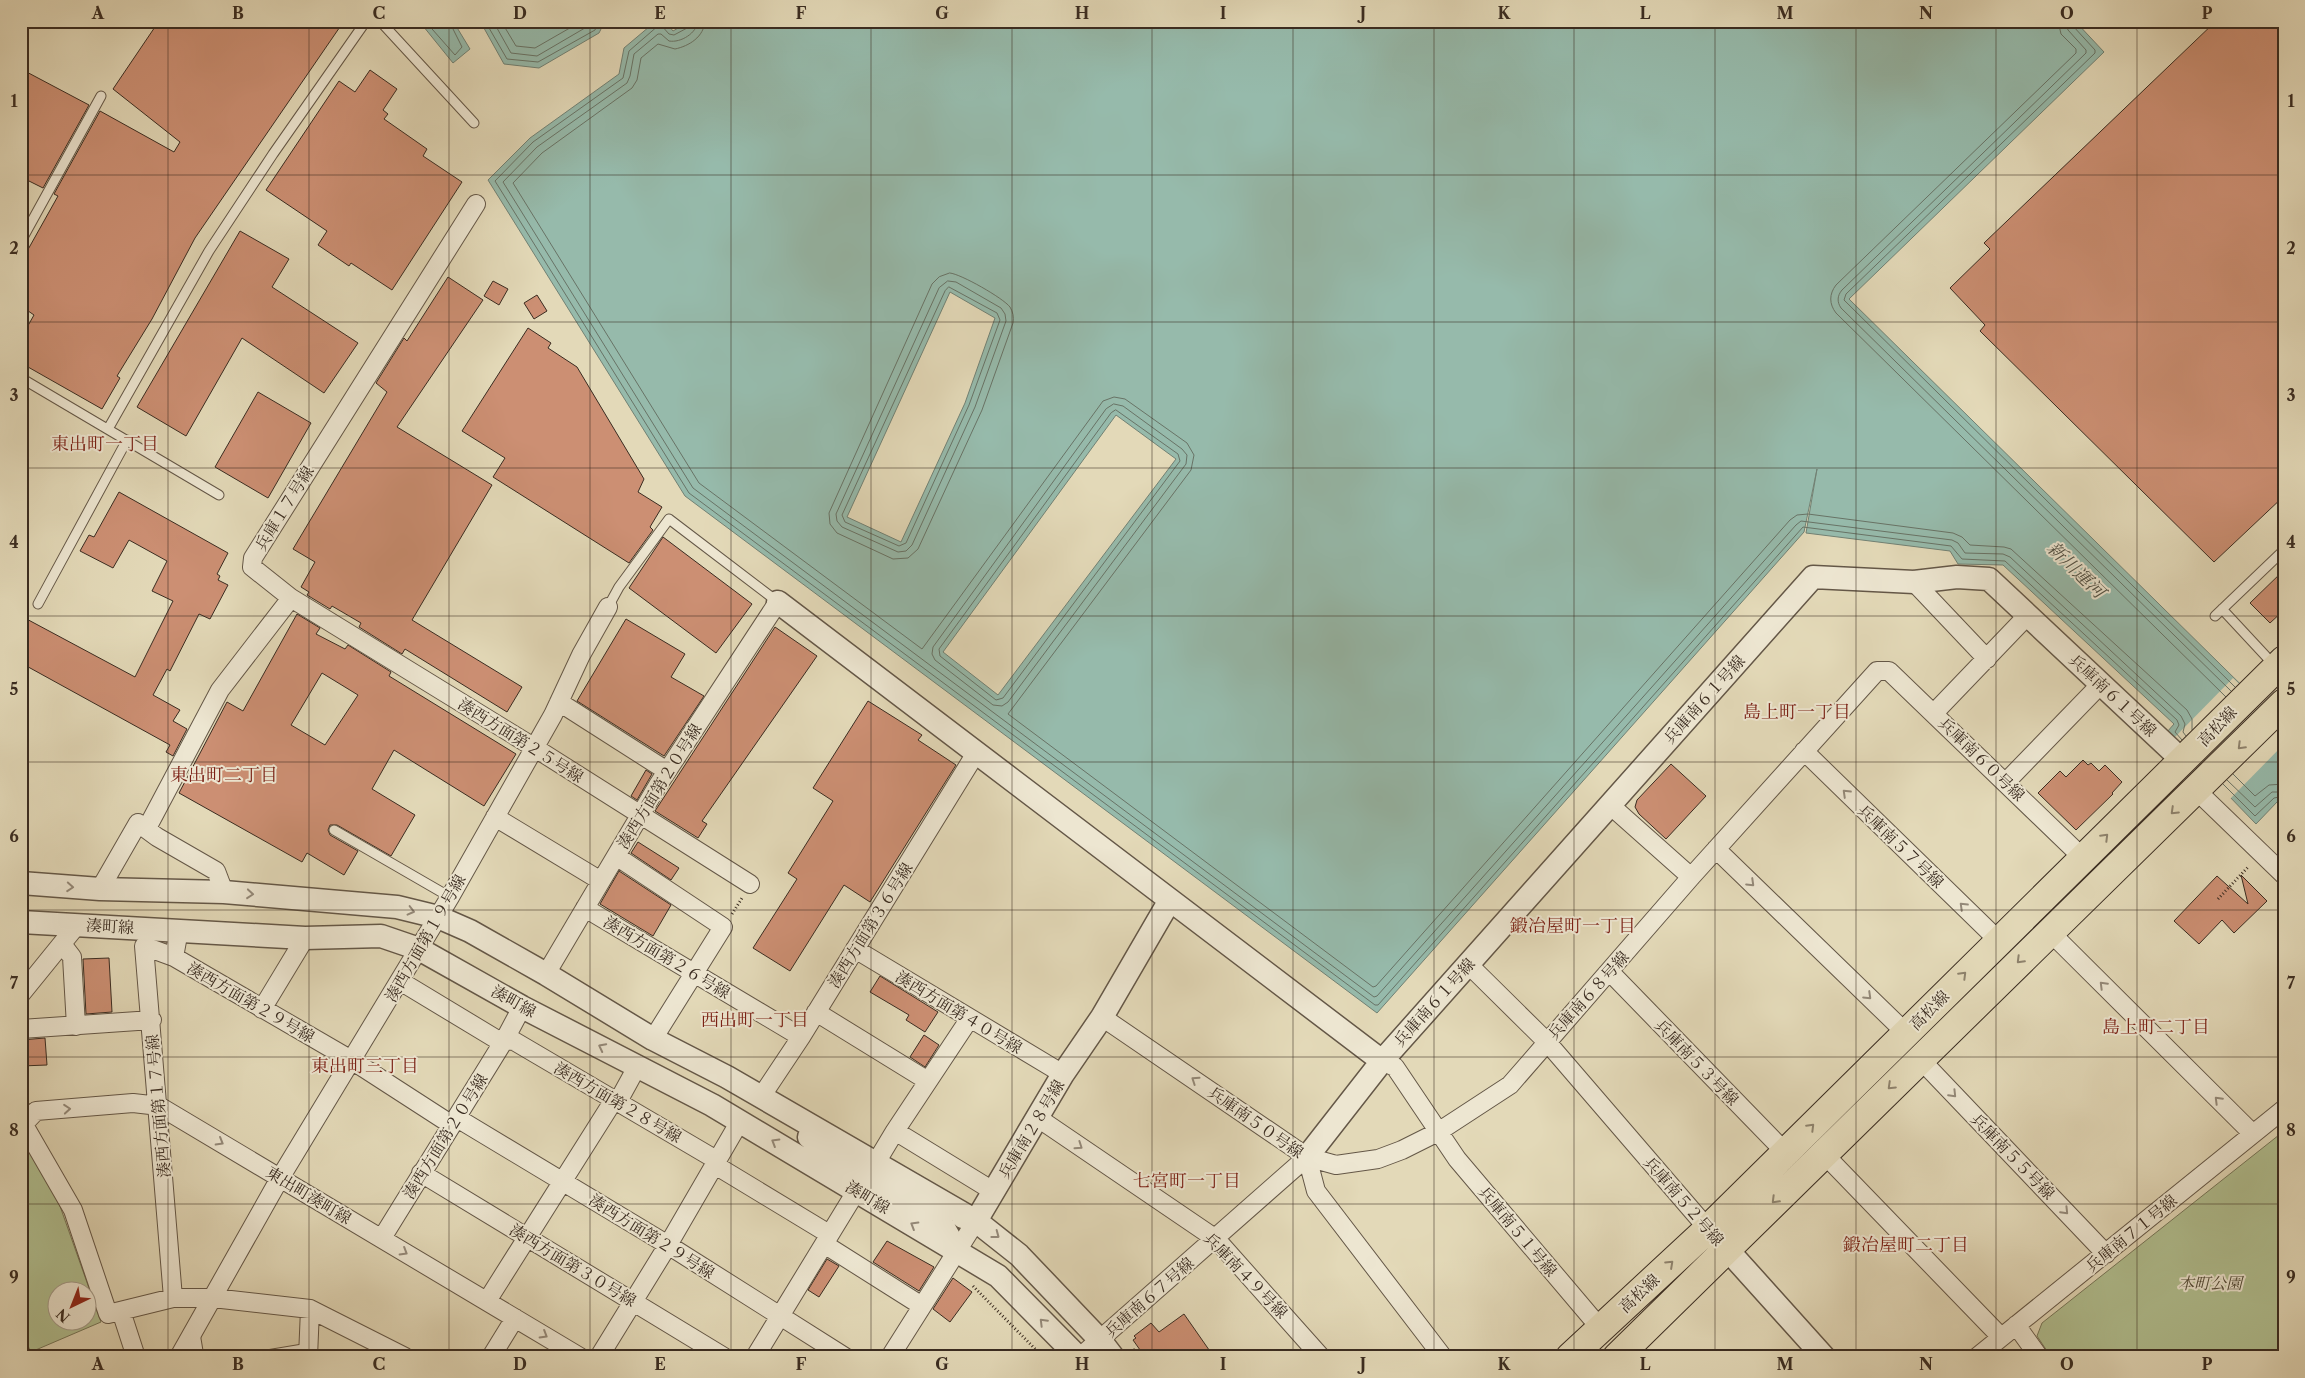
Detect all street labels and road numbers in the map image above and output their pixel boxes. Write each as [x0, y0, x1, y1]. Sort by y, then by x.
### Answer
street label: 兵庫１７号線 [250, 462, 318, 554]
street label: 兵庫南６１号線 [2065, 649, 2161, 741]
street label: 兵庫南６１号線 [1659, 651, 1749, 747]
street label: 湊西方面第２５号線 [455, 693, 587, 787]
street label: 高松線 [2193, 702, 2241, 750]
street label: 兵庫南６０号線 [1935, 713, 2029, 805]
street label: 湊西方面第２０号線 [612, 720, 706, 852]
street label: 兵庫南５７号線 [1854, 800, 1948, 892]
street label: 湊西方面第３６号線 [823, 859, 917, 991]
street label: 湊西方面第１９号線 [380, 871, 470, 1005]
street label: 湊西方面第２６号線 [600, 911, 734, 1003]
street label: 湊町線 [86, 915, 134, 937]
street label: 兵庫南６８号線 [1543, 947, 1633, 1043]
street label: 兵庫南６１号線 [1389, 954, 1479, 1050]
street label: 湊西方面第２９号線 [184, 957, 318, 1047]
street label: 湊西方面第４０号線 [892, 966, 1026, 1058]
street label: 湊町線 [488, 981, 540, 1021]
street label: 高松線 [1905, 986, 1953, 1034]
street label: 兵庫南５３号線 [1651, 1015, 1743, 1109]
street label: 湊西方面第１７号線 [142, 1033, 174, 1179]
street label: 湊西方面第２８号線 [551, 1057, 685, 1147]
street label: 湊西方面第２０号線 [398, 1070, 492, 1202]
street label: 兵庫南２８号線 [994, 1076, 1068, 1182]
street label: 兵庫南５０号線 [1204, 1082, 1308, 1162]
street label: 兵庫南５５号線 [1967, 1109, 2059, 1203]
street label: 兵庫南５２号線 [1640, 1152, 1728, 1250]
street label: 東出町湊町線 [263, 1162, 355, 1228]
street label: 湊町線 [842, 1176, 894, 1218]
street label: 兵庫南５１号線 [1474, 1182, 1562, 1280]
street label: 湊西方面第２９号線 [586, 1189, 718, 1283]
street label: 兵庫南７１号線 [2081, 1190, 2181, 1276]
street label: 湊西方面第３０号線 [506, 1219, 640, 1311]
street label: 兵庫南４９号線 [1200, 1228, 1292, 1322]
street label: 兵庫南６７号線 [1100, 1253, 1198, 1341]
street label: 高松線 [1615, 1269, 1663, 1317]

